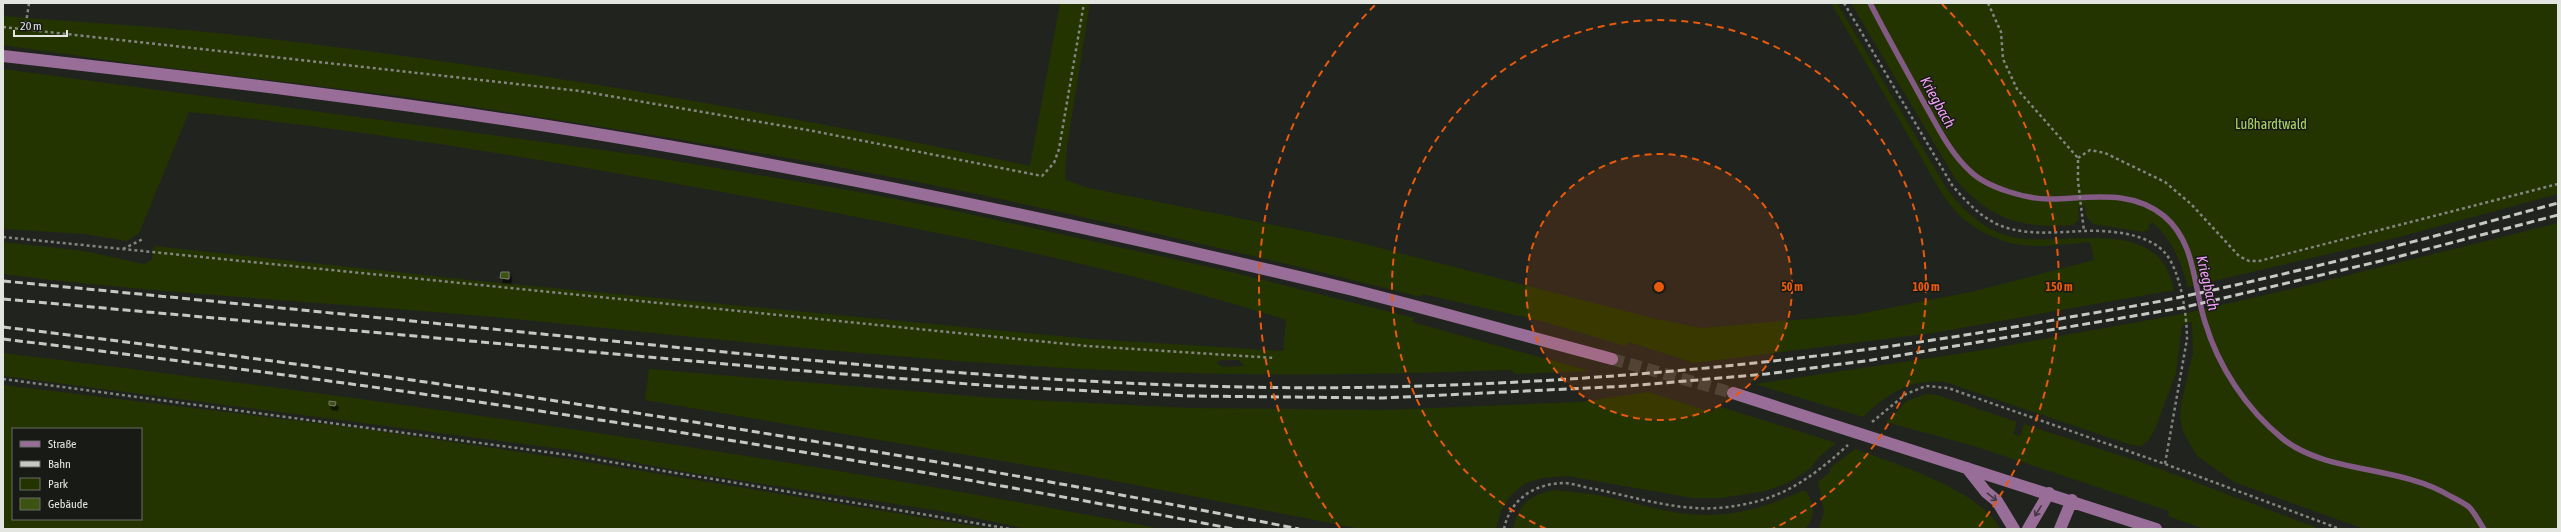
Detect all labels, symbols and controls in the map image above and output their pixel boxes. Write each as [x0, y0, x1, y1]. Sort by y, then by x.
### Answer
scale bar [14, 12, 67, 38]
text: 20 m [20, 19, 42, 33]
water label: Kriegbach [1917, 74, 1959, 130]
park label: Lußhardtwald [2235, 116, 2307, 132]
water label: Kriegbach [2193, 254, 2223, 312]
centre of rings [1652, 280, 1666, 294]
text: 50 m [1781, 280, 1803, 294]
text: 100 m [1912, 280, 1940, 294]
text: 150 m [2045, 280, 2073, 294]
legend [12, 428, 142, 520]
text: Straße [48, 437, 76, 451]
text: Bahn [48, 457, 71, 471]
text: Park [48, 477, 69, 491]
one-way arrow [1987, 493, 1998, 502]
text: Gebäude [48, 497, 88, 511]
one-way arrow [2033, 505, 2041, 517]

